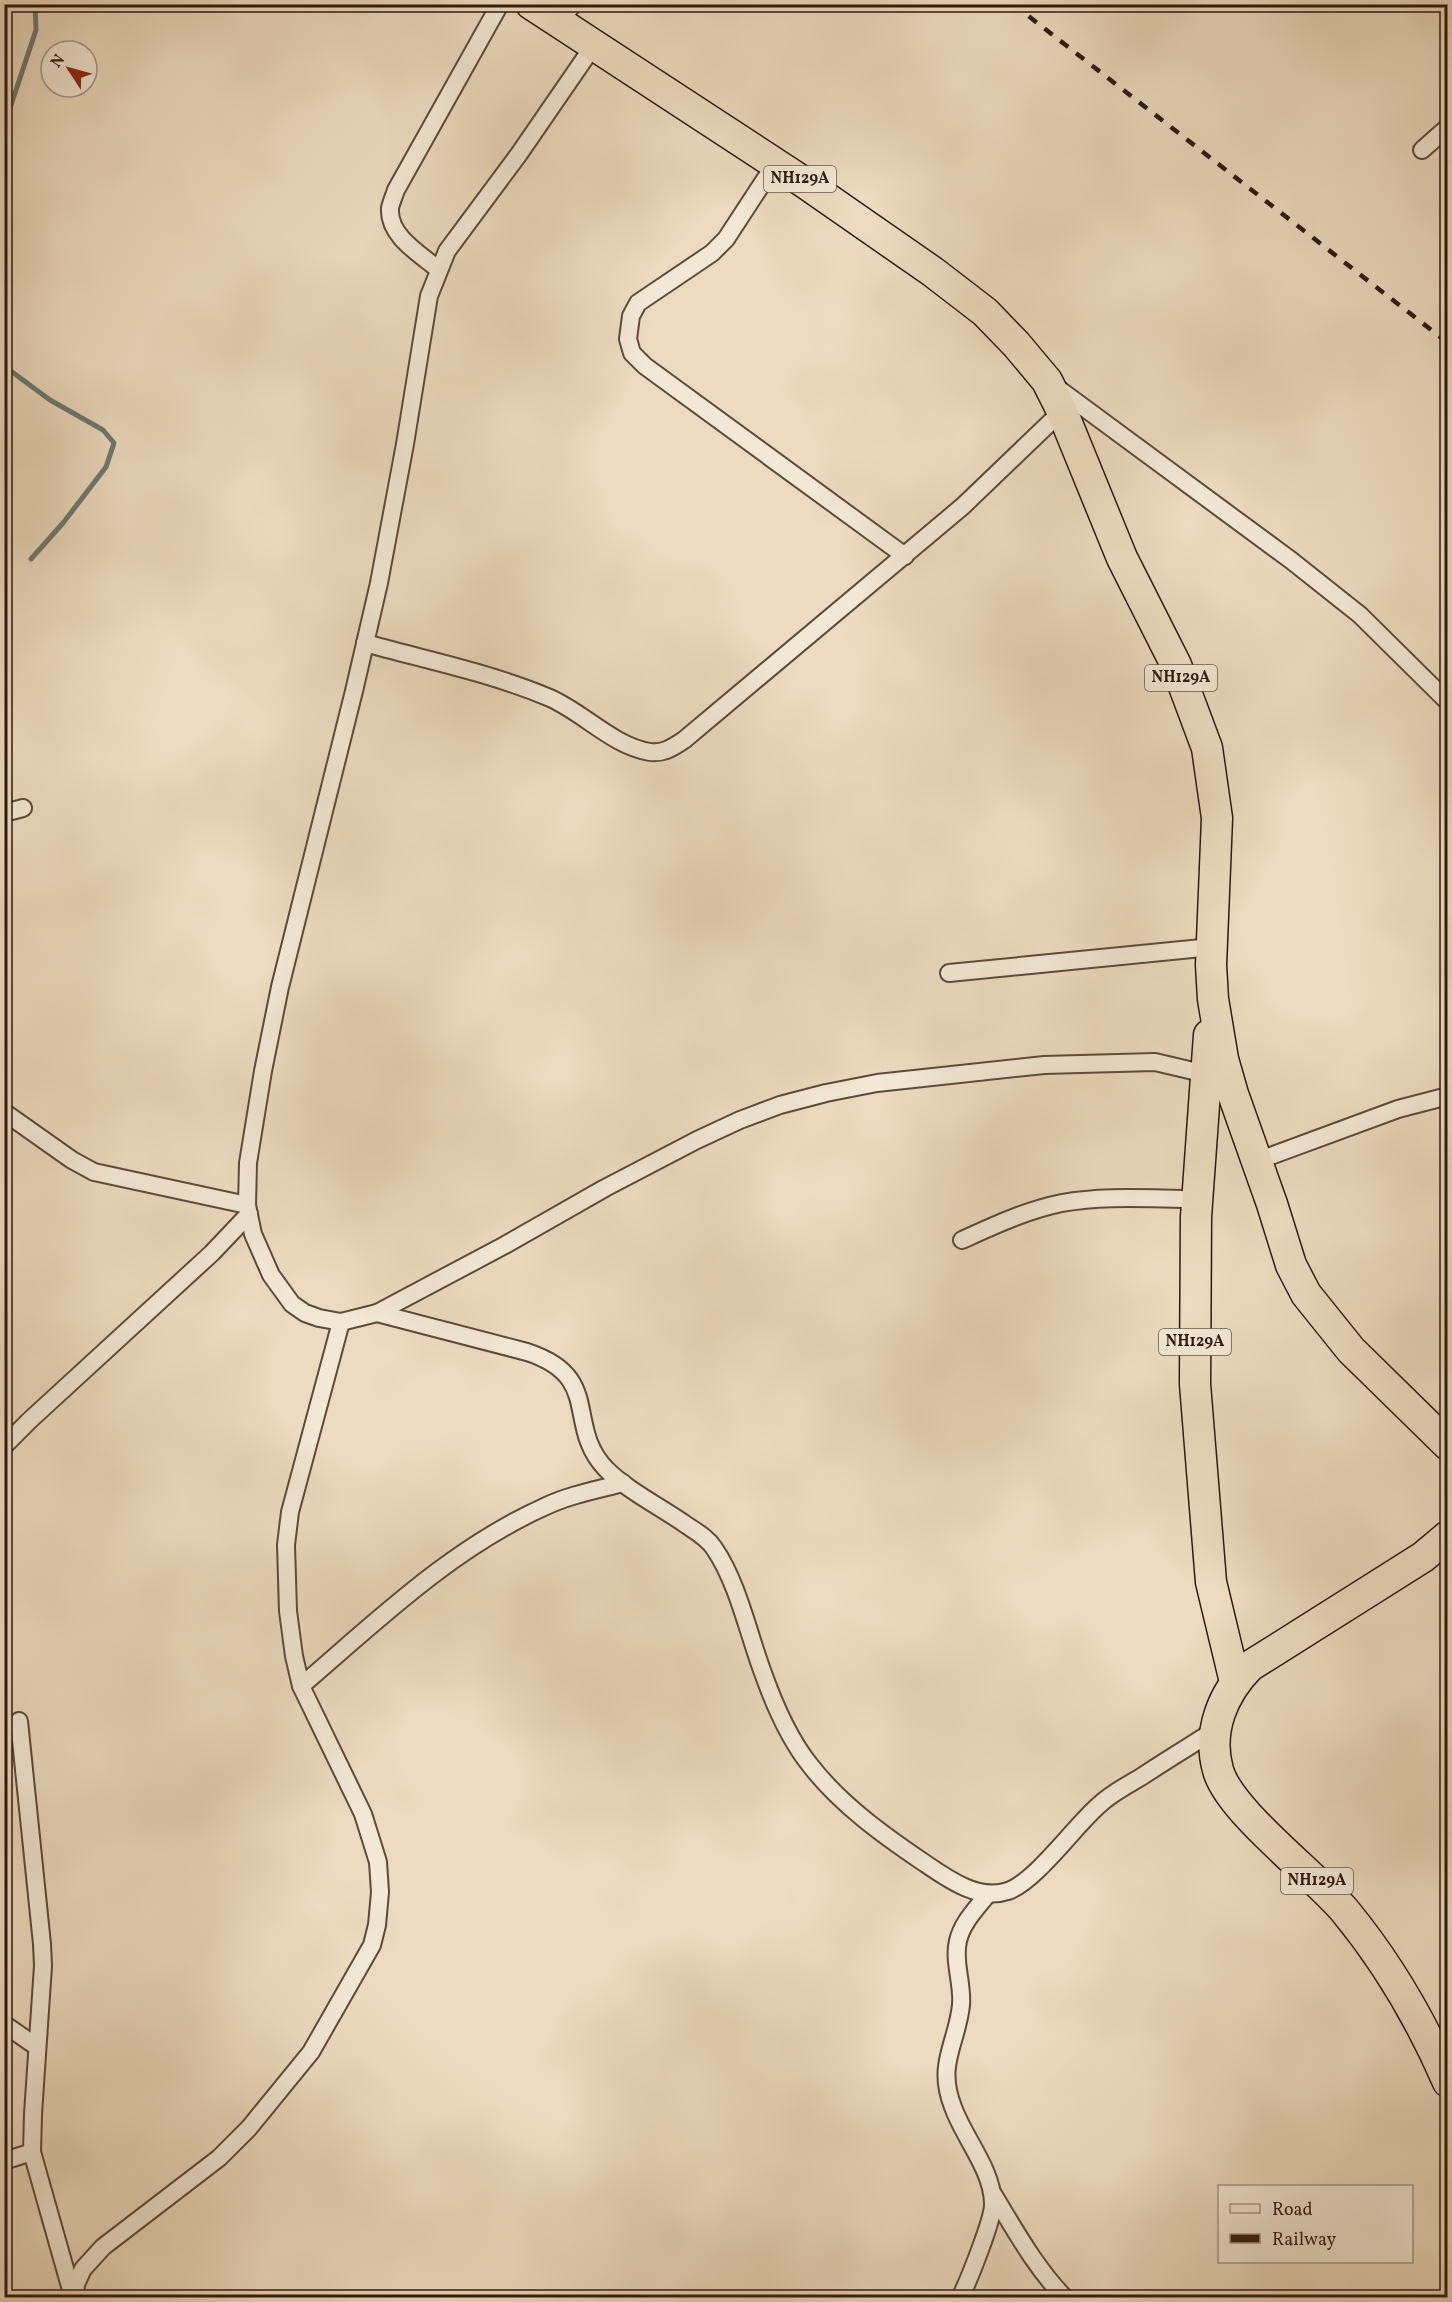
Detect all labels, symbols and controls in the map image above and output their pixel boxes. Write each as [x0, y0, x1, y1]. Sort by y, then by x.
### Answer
north arrow [39, 39, 99, 99]
text: N [46, 50, 71, 73]
road number: NH129A [764, 166, 836, 192]
road number: NH129A [1145, 665, 1217, 691]
road number: NH129A [1159, 1329, 1231, 1355]
road number: NH129A [1281, 1868, 1353, 1894]
legend [1218, 2185, 1413, 2263]
text: Road [1272, 2198, 1313, 2223]
text: Railway [1272, 2228, 1336, 2253]

